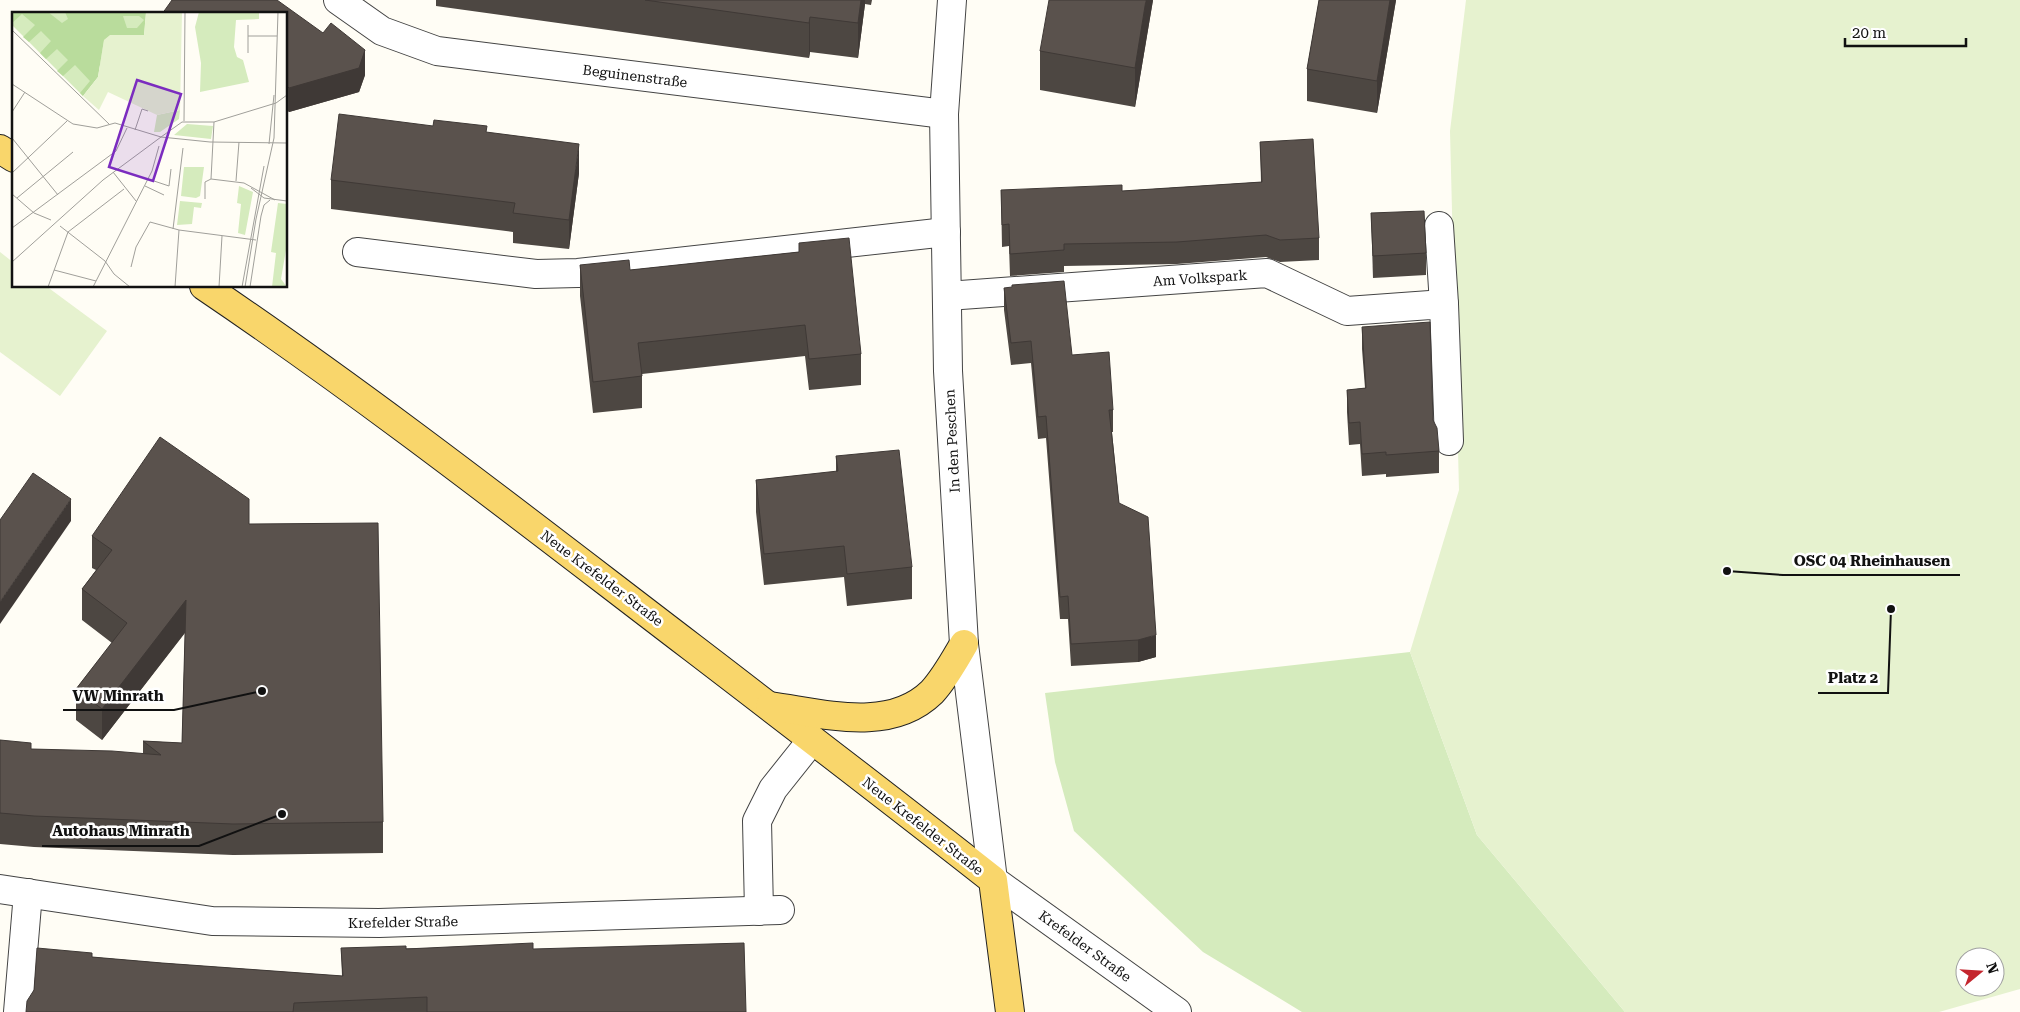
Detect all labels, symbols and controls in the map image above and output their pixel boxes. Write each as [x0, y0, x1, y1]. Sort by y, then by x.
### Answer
inset map [12, 12, 288, 288]
scale bar [1845, 15, 1966, 47]
text: 20 m [1852, 24, 1887, 42]
street label: Beguinenstraße [582, 62, 689, 90]
street label: Am Volkspark [1152, 267, 1248, 289]
street label: In den Peschen [941, 389, 963, 493]
street label: Neue Krefelder Straße [538, 527, 667, 629]
callout: OSC 04 Rheinhausen [1783, 545, 1960, 575]
text: OSC 04 Rheinhausen [1794, 552, 1950, 570]
callout: Platz 2 [1818, 663, 1888, 693]
text: Platz 2 [1828, 669, 1878, 687]
callout: VW Minrath [63, 680, 174, 710]
text: VW Minrath [72, 687, 164, 705]
street label: Neue Krefelder Straße [859, 774, 987, 878]
callout: Autohaus Minrath [42, 816, 199, 846]
text: Autohaus Minrath [52, 822, 190, 840]
street label: Krefelder Straße [1036, 907, 1135, 985]
street label: Krefelder Straße [348, 913, 459, 931]
north arrow [1955, 947, 2005, 997]
text: N [1983, 960, 2002, 976]

